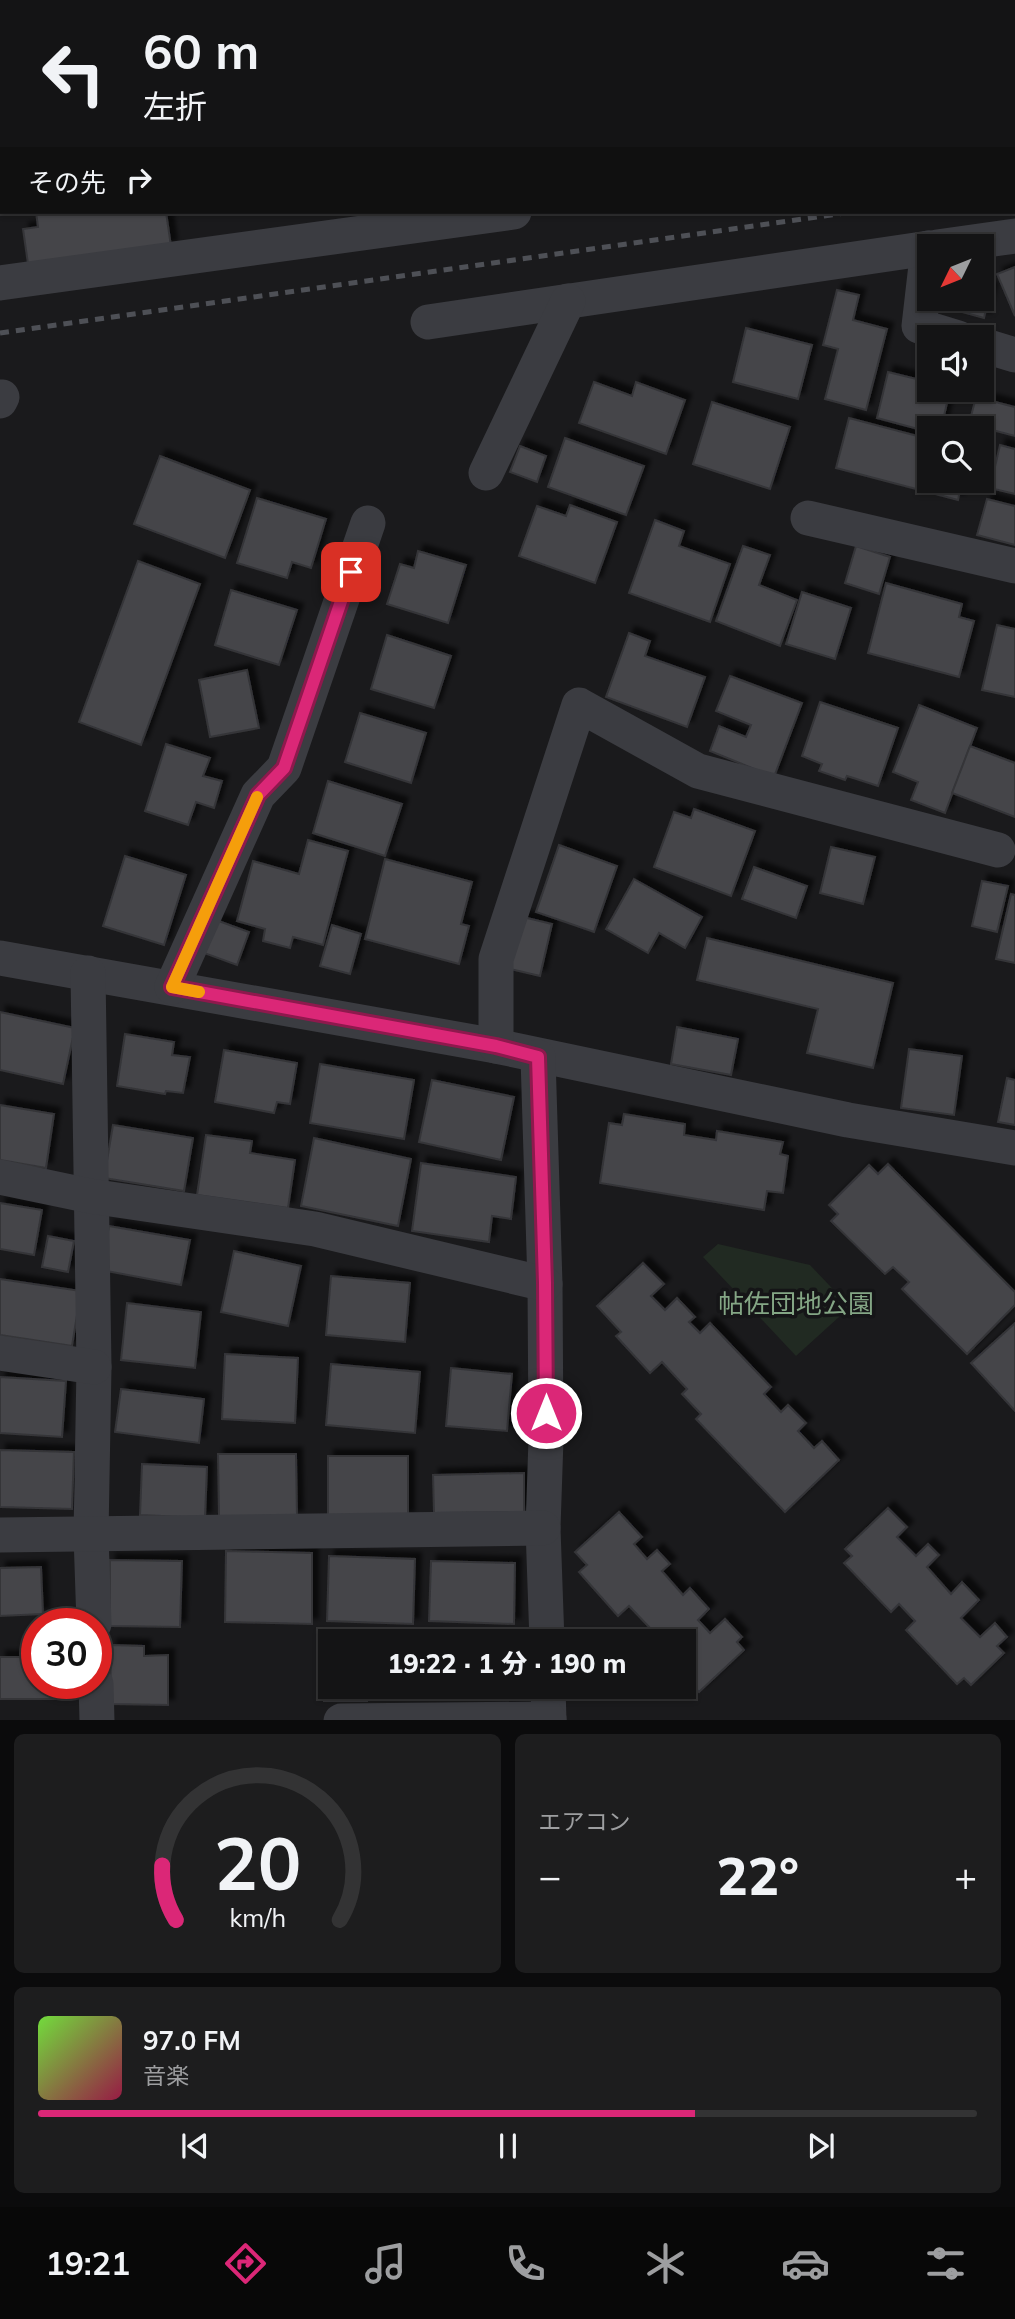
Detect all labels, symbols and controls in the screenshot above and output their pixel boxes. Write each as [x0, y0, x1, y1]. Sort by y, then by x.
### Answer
text: 60 m [143, 20, 259, 81]
icon: left [28, 28, 119, 119]
text: 左折 [143, 86, 207, 126]
icon: right [120, 161, 158, 199]
text: その先 [28, 166, 106, 199]
north arrow [917, 234, 994, 312]
map controls [917, 234, 994, 493]
button: sound [917, 325, 994, 402]
button: search [917, 416, 994, 493]
pin [321, 542, 381, 602]
icon: arrive [332, 553, 370, 591]
park label: 帖佐団地公園 [718, 1287, 874, 1320]
position arrow [509, 1376, 583, 1450]
speed limit sign: 30 [21, 1608, 112, 1699]
text: 19:22 · 1 分 · 190 m [388, 1647, 626, 1680]
text: エアコン [539, 1807, 631, 1836]
text: 20 [214, 1817, 301, 1908]
text: 22° [717, 1843, 799, 1908]
text: − [539, 1852, 561, 1900]
text: + [954, 1852, 977, 1900]
text: km/h [229, 1901, 286, 1932]
text: 97.0 FM [143, 2024, 241, 2057]
text: 音楽 [143, 2061, 189, 2090]
icon: previous [176, 2127, 214, 2165]
icon: pause [489, 2127, 527, 2165]
icon: next [802, 2127, 840, 2165]
icon: directions [221, 2239, 270, 2288]
icon: music [361, 2239, 410, 2288]
icon: phone [501, 2239, 550, 2288]
icon: climate [641, 2239, 690, 2288]
icon: car [781, 2239, 830, 2288]
icon: filters [921, 2239, 970, 2288]
text: 19:21 [45, 2243, 130, 2283]

